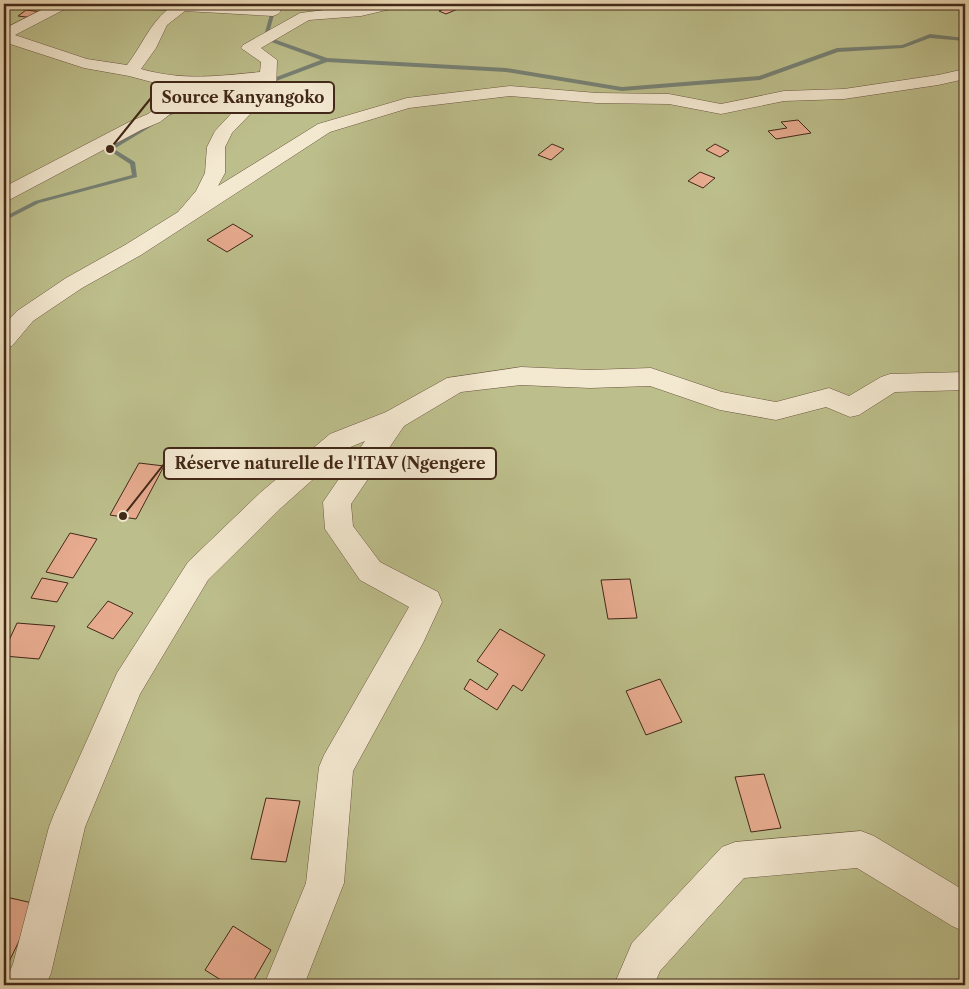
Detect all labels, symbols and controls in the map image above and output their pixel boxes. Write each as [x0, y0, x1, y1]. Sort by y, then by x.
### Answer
callout: Source Kanyangoko [151, 82, 334, 113]
text: Source Kanyangoko [161, 87, 325, 107]
callout: Réserve naturelle de l'ITAV (Ngengere [164, 448, 496, 479]
text: Réserve naturelle de l'ITAV (Ngengere [174, 453, 486, 473]

